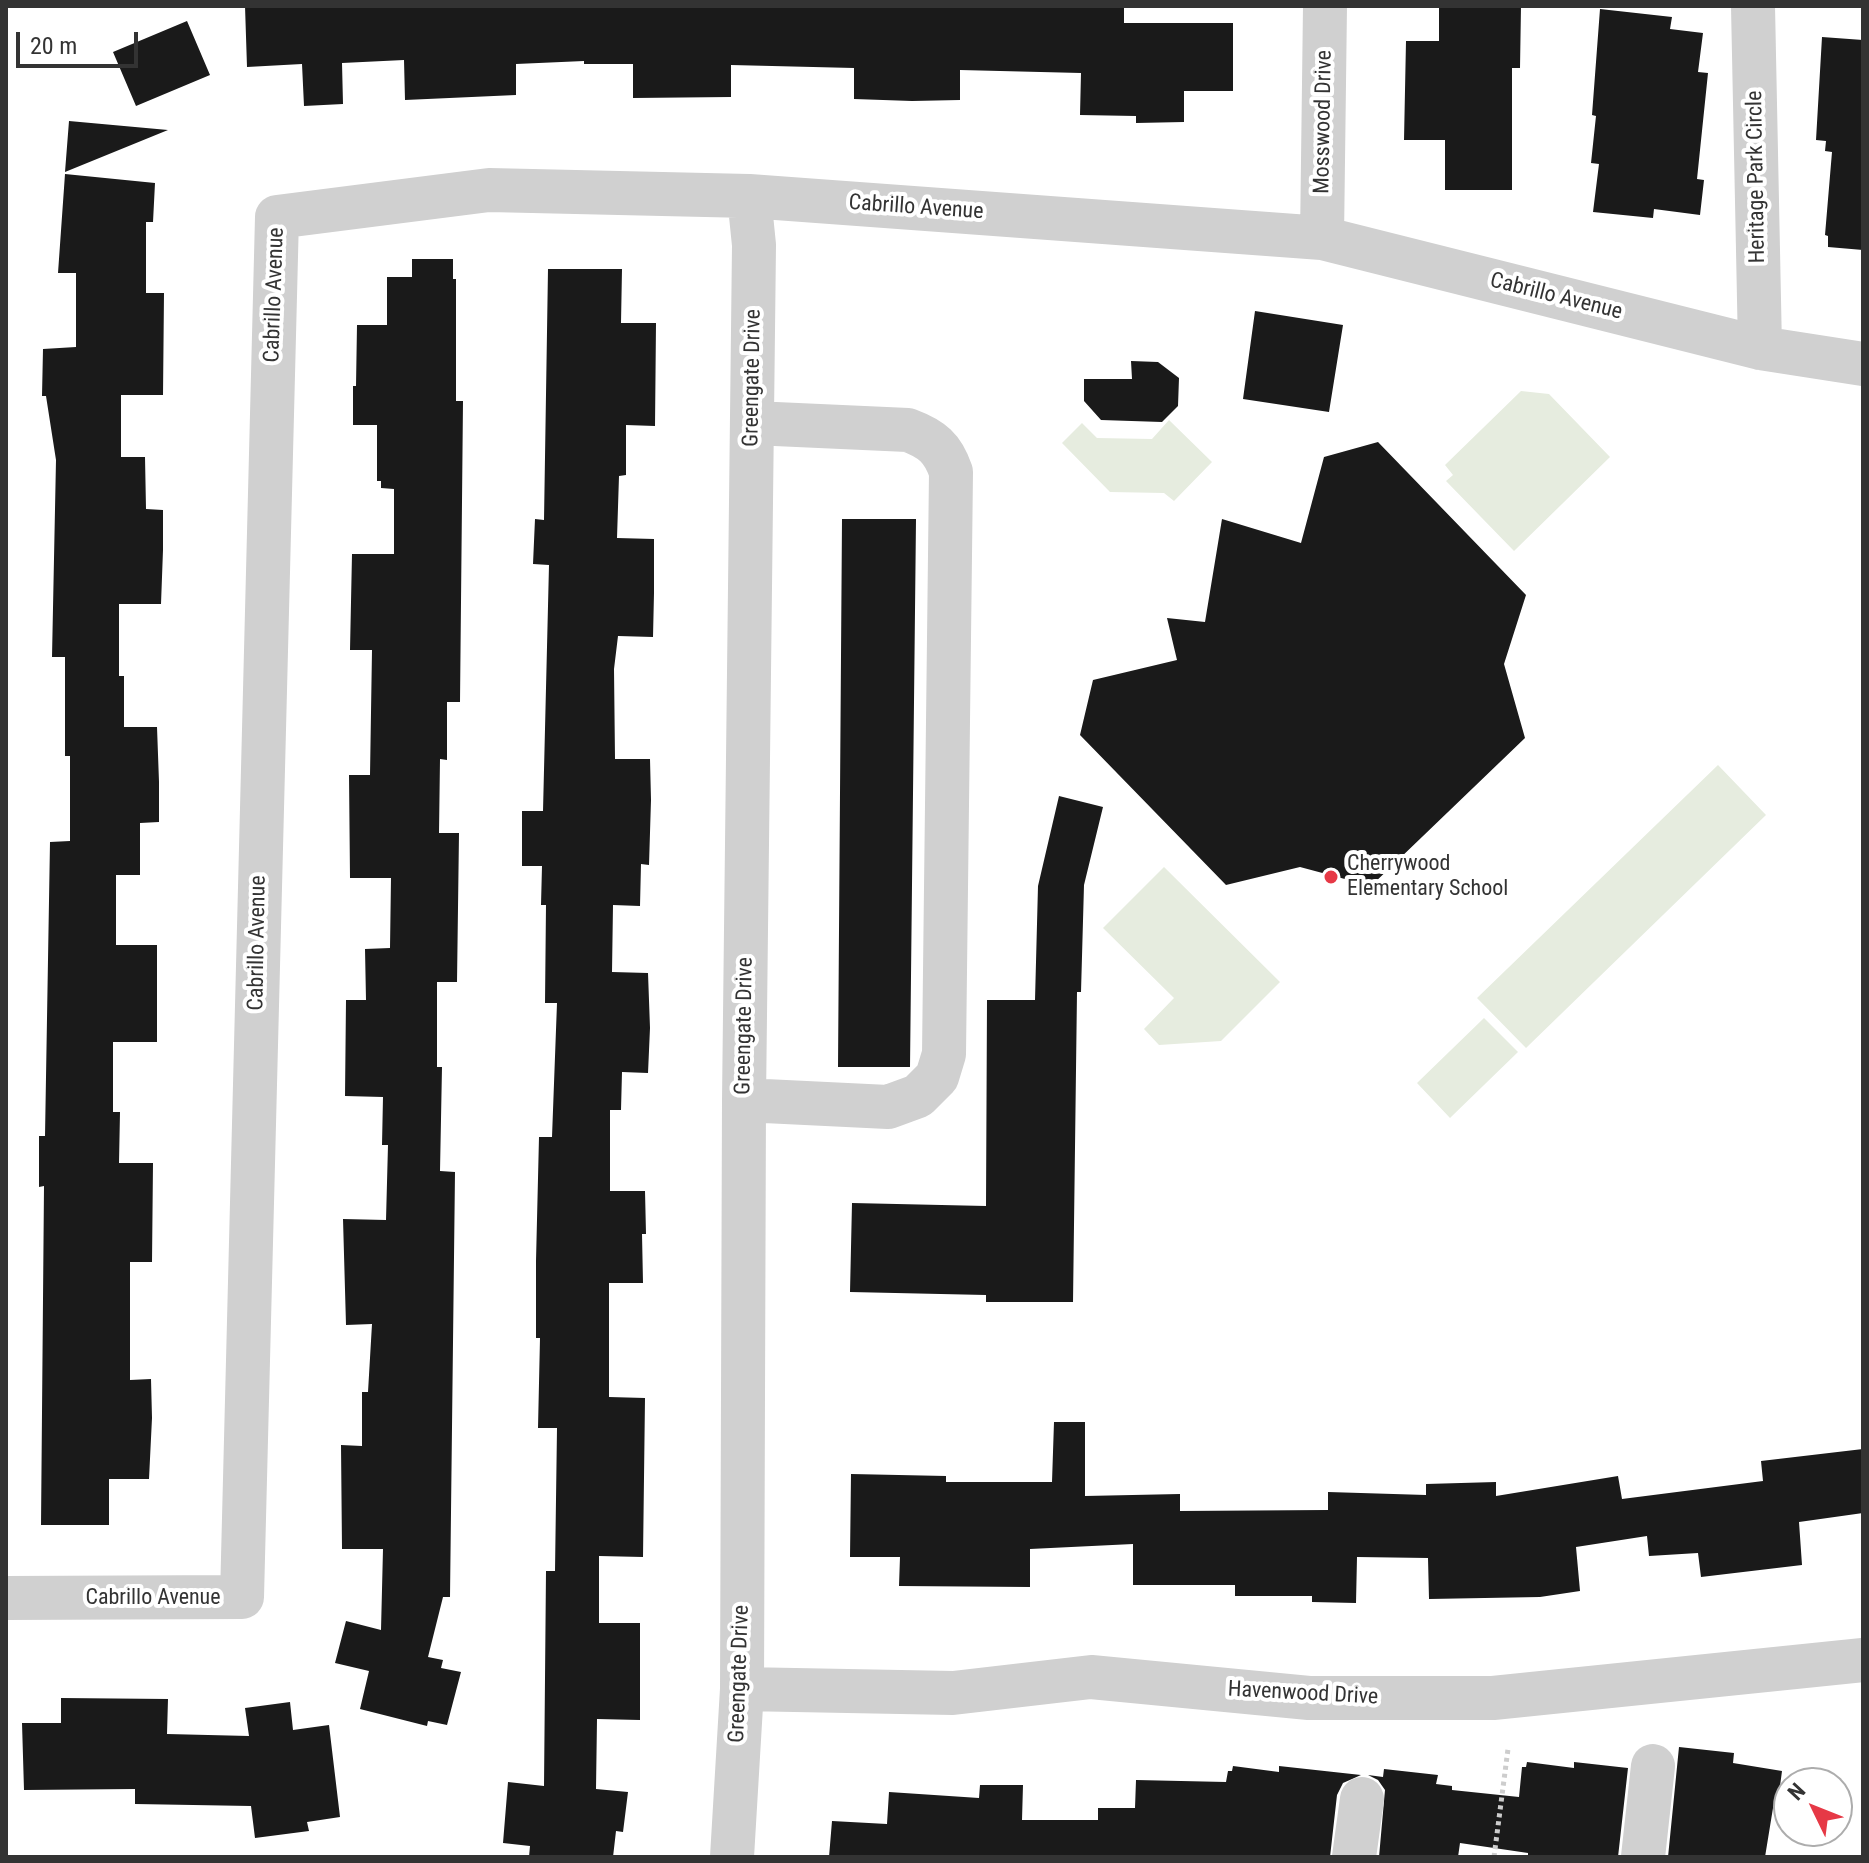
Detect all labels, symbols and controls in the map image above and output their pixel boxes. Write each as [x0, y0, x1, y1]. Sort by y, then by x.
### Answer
scale bar [20, 16, 142, 66]
text: 20 m [30, 32, 77, 60]
street label: Mosswood Drive [1310, 50, 1338, 194]
street label: Heritage Park Circle [1742, 90, 1772, 264]
street label: Cabrillo Avenue [848, 190, 984, 226]
street label: Cabrillo Avenue [259, 227, 291, 363]
street label: Cabrillo Avenue [1487, 268, 1625, 326]
street label: Greengate Drive [739, 309, 767, 447]
place label: Cherrywood Elementary School [1347, 851, 1508, 902]
marker: Cherrywood Elementary School [1322, 868, 1340, 886]
street label: Cabrillo Avenue [244, 875, 272, 1011]
street label: Greengate Drive [731, 957, 759, 1095]
street label: Cabrillo Avenue [85, 1585, 221, 1611]
street label: Greengate Drive [724, 1605, 756, 1743]
street label: Havenwood Drive [1227, 1677, 1379, 1711]
north arrow [1773, 1767, 1853, 1847]
text: N [1783, 1778, 1810, 1805]

